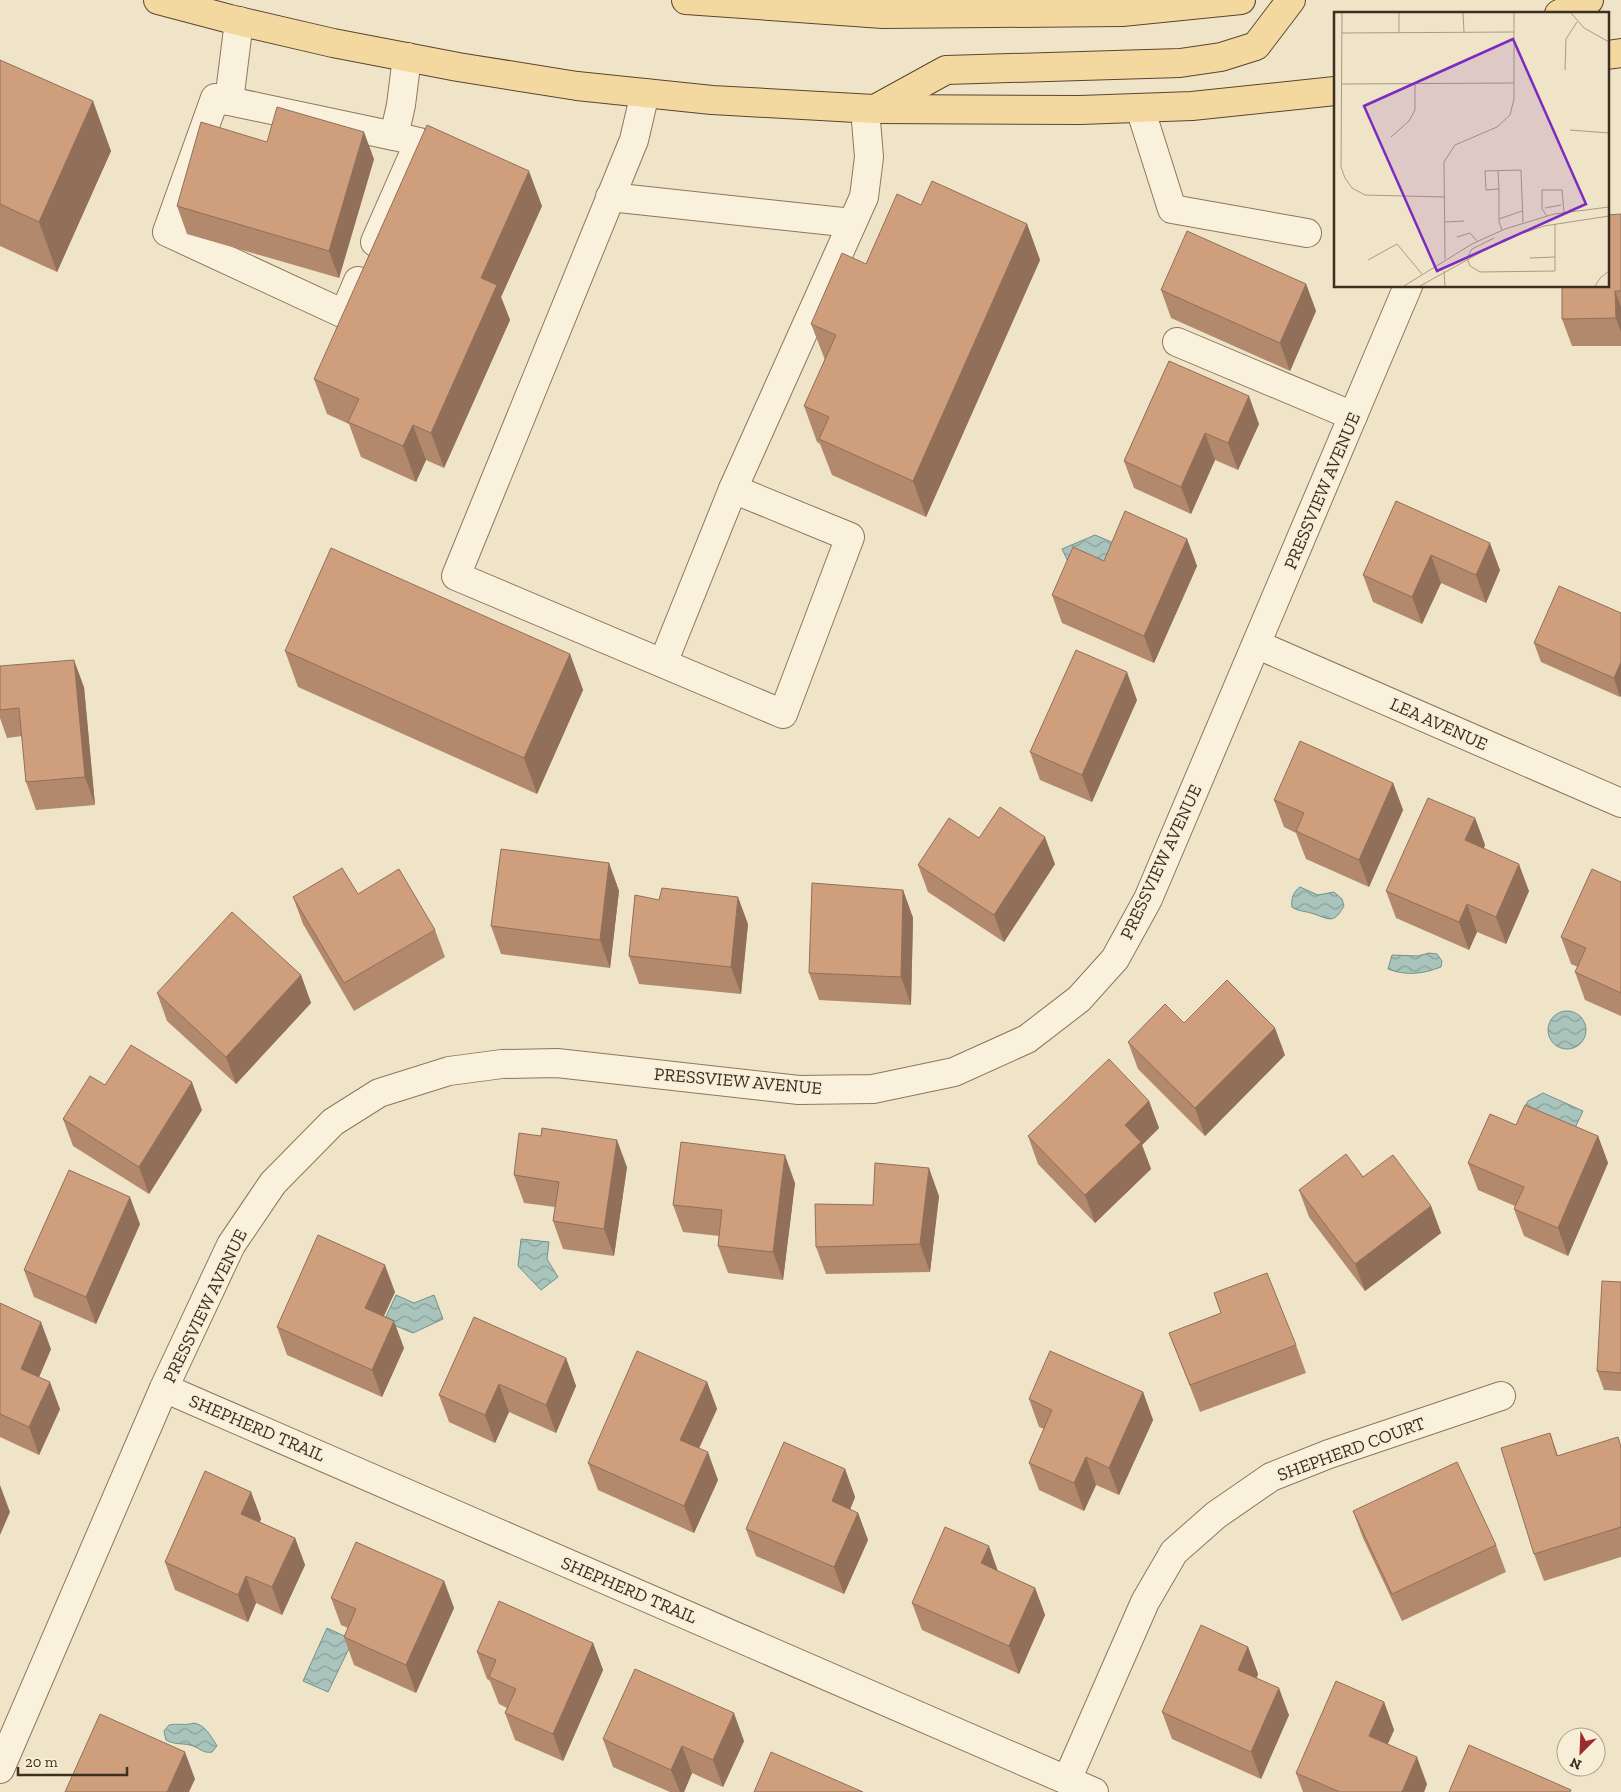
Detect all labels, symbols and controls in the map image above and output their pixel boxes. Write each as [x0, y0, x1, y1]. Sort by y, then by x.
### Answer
inset map [1334, 12, 1608, 288]
street label: PRESSVIEW AVENUE [1279, 409, 1365, 573]
street label: LEA AVENUE [1387, 693, 1491, 755]
street label: PRESSVIEW AVENUE [1115, 781, 1207, 943]
street label: PRESSVIEW AVENUE [653, 1063, 823, 1099]
street label: PRESSVIEW AVENUE [158, 1226, 252, 1386]
street label: SHEPHERD TRAIL [186, 1389, 328, 1467]
street label: SHEPHERD COURT [1274, 1412, 1428, 1486]
street label: SHEPHERD TRAIL [558, 1551, 700, 1629]
north arrow [1556, 1727, 1606, 1777]
scale bar [18, 1744, 126, 1776]
text: 20 m [25, 1753, 58, 1771]
text: N [1567, 1753, 1584, 1773]

